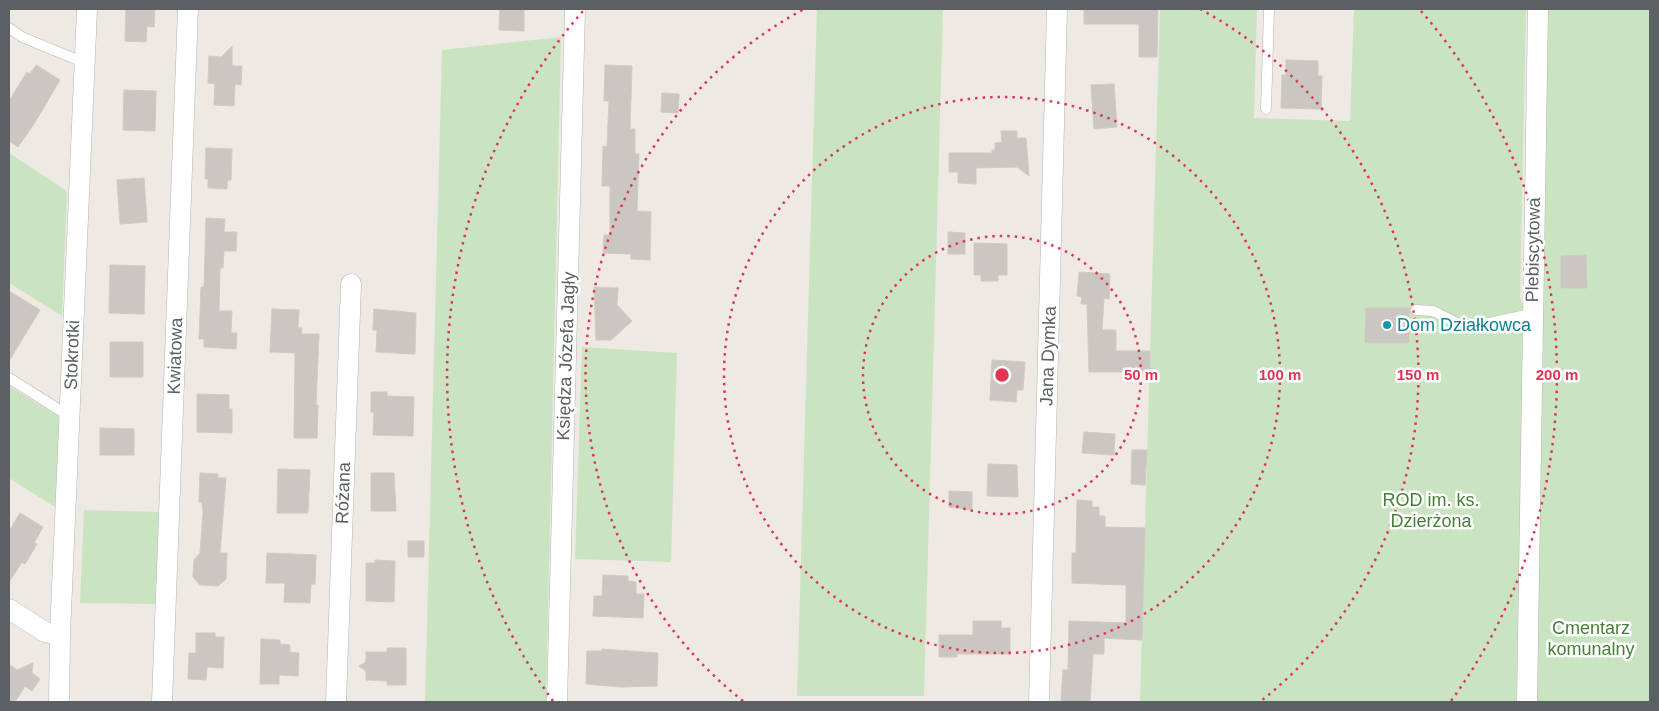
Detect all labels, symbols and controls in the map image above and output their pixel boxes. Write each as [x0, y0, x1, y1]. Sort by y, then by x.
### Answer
street label: Plebiscytowa [1522, 196, 1544, 303]
street label: Księdza Józefa Jagły [553, 271, 579, 441]
street label: Jana Dymka [1036, 305, 1060, 406]
place label: Dom Działkowca [1397, 315, 1532, 335]
street label: Kwiatowa [164, 316, 186, 395]
marker: Dom Działkowca [1381, 319, 1393, 331]
street label: Stokrotki [61, 320, 83, 390]
centre of rings [993, 366, 1011, 384]
text: 50 m [1124, 366, 1158, 383]
text: 100 m [1259, 366, 1301, 383]
text: 150 m [1397, 366, 1439, 383]
text: 200 m [1536, 366, 1578, 383]
street label: Różana [332, 461, 354, 524]
park label: ROD im. ks. Dzierżona [1383, 490, 1480, 531]
park label: Cmentarz komunalny [1547, 618, 1635, 659]

